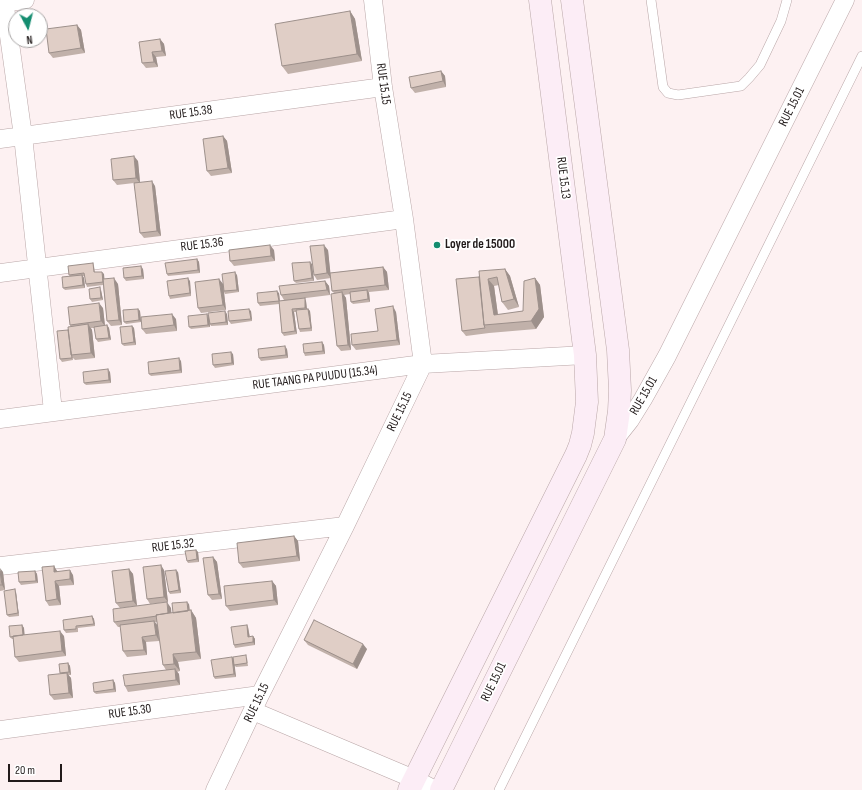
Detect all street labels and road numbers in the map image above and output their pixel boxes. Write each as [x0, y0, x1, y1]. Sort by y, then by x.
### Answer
street label: RUE 15.15 [372, 62, 394, 106]
street label: RUE 15.01 [776, 85, 808, 129]
street label: RUE 15.38 [169, 102, 213, 124]
street label: RUE 15.13 [553, 156, 573, 200]
street label: RUE 15.36 [180, 235, 224, 255]
street label: RUE TAANG PA PUUDU (15.34) [252, 363, 378, 393]
street label: RUE 15.01 [627, 374, 661, 418]
street label: RUE 15.15 [384, 390, 416, 434]
street label: RUE 15.32 [151, 536, 195, 556]
street label: RUE 15.01 [478, 660, 510, 704]
street label: RUE 15.15 [241, 681, 273, 725]
street label: RUE 15.30 [108, 701, 152, 723]

